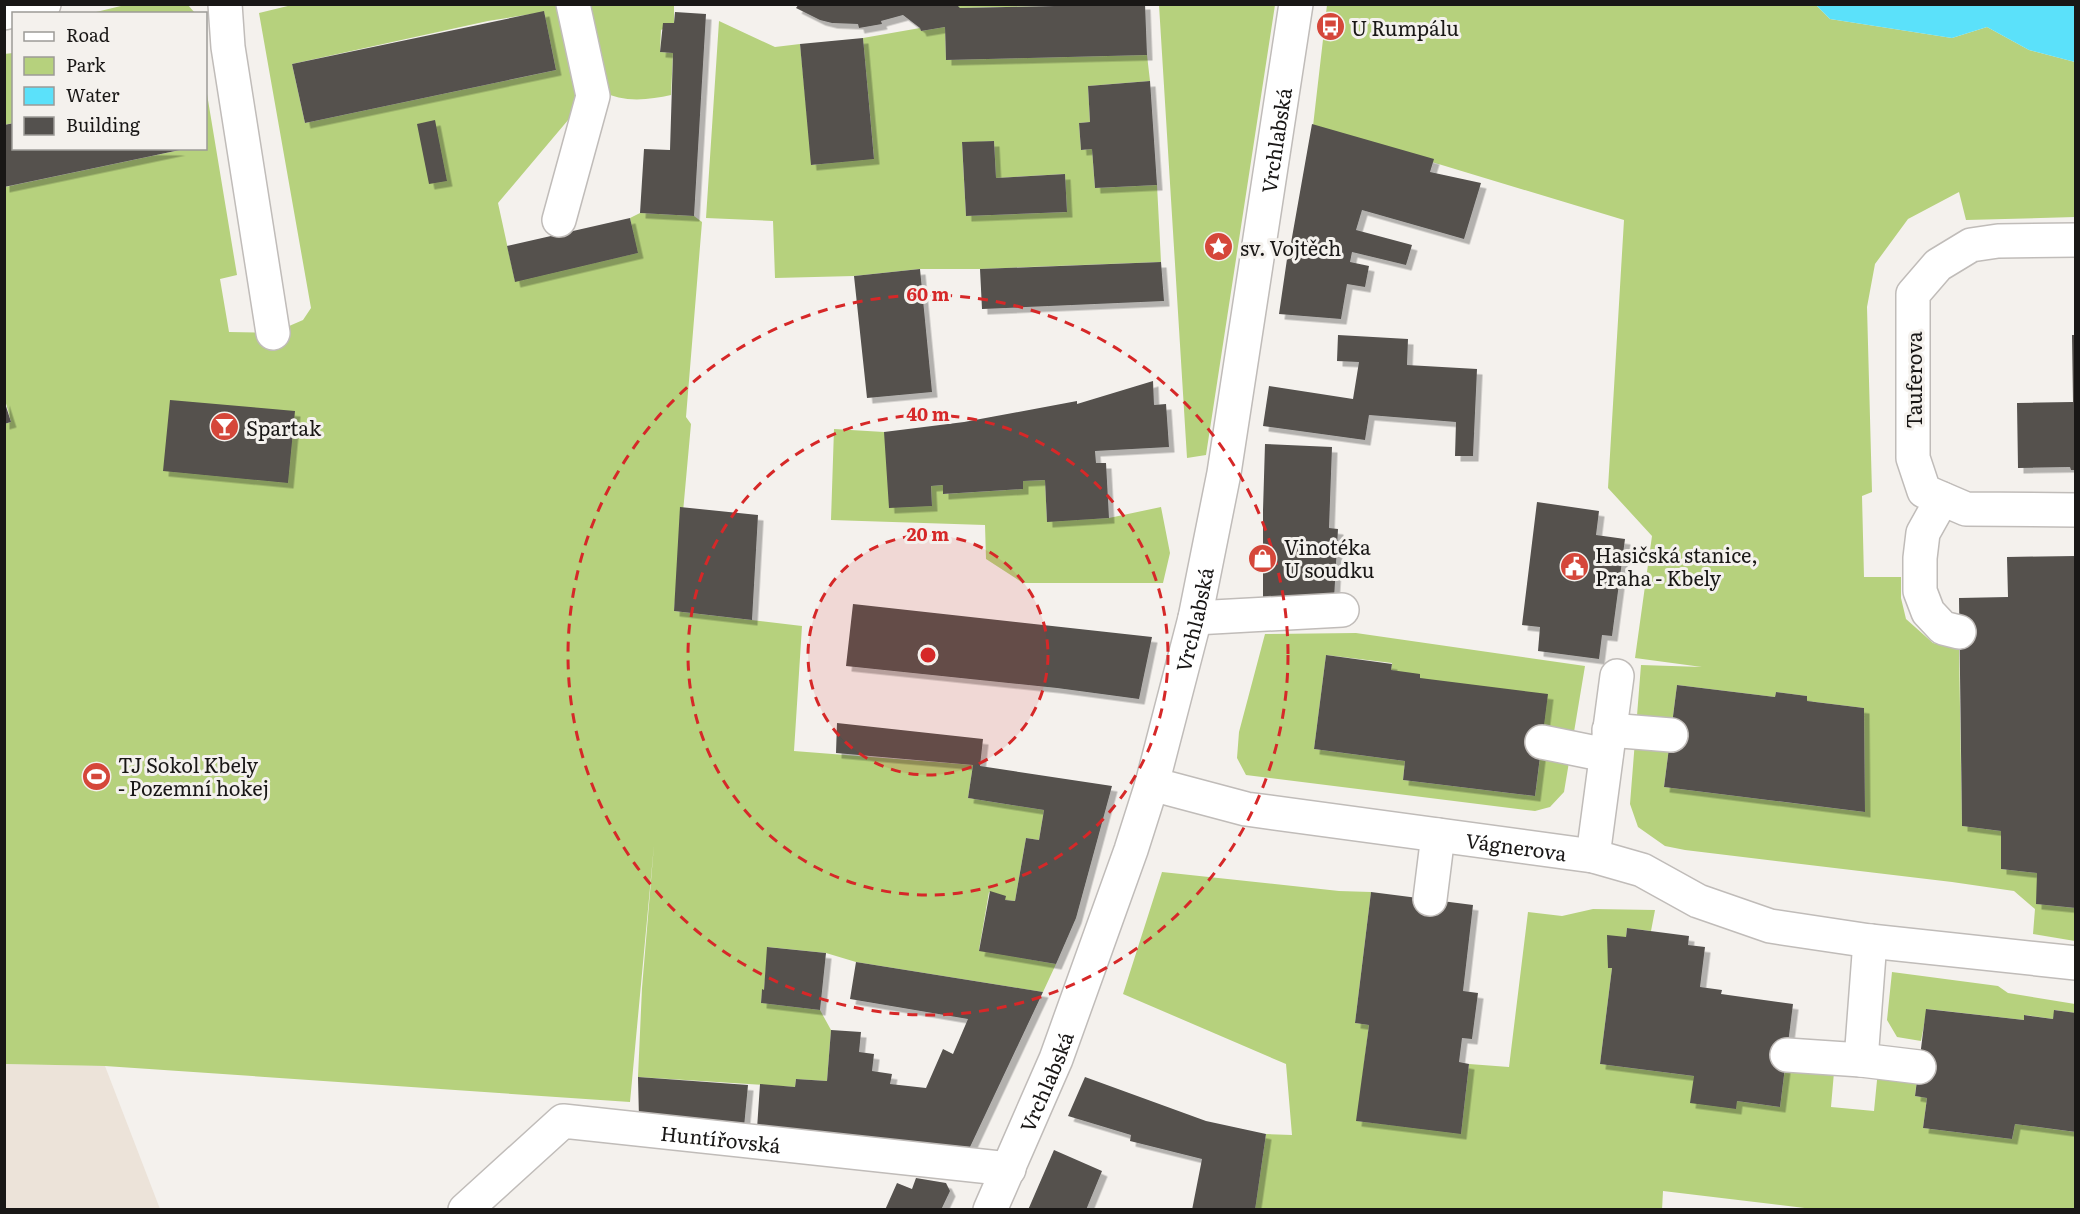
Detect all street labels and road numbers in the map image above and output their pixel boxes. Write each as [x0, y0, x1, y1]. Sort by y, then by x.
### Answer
street label: Vrchlabská [1252, 85, 1298, 195]
street label: Tauferova [1898, 331, 1928, 429]
street label: Vrchlabská [1167, 564, 1220, 675]
street label: Vágnerova [1464, 824, 1569, 867]
street label: Vrchlabská [1011, 1027, 1080, 1136]
street label: Huntířovská [659, 1117, 782, 1159]

